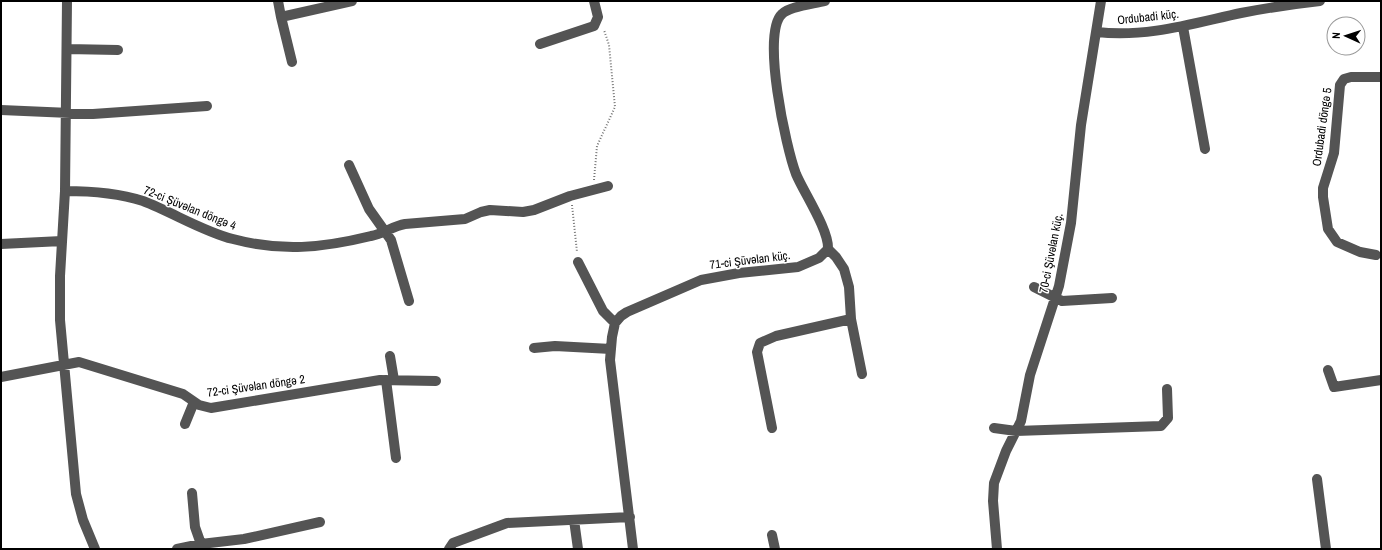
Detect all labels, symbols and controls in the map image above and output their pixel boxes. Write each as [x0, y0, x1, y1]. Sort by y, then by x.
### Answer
street label: Ordubadi küç. [1116, 6, 1180, 28]
north arrow [1326, 16, 1366, 56]
text: N [1329, 32, 1343, 39]
street label: Ordubadi döngə 5 [1309, 86, 1336, 167]
street label: 72-ci Şüvəlan döngə 4 [141, 182, 239, 234]
street label: 70-ci Şüvəlan küç. [1035, 212, 1067, 294]
street label: 71-ci Şüvəlan küç. [709, 247, 791, 273]
street label: 72-ci Şüvəlan döngə 2 [206, 371, 306, 401]

